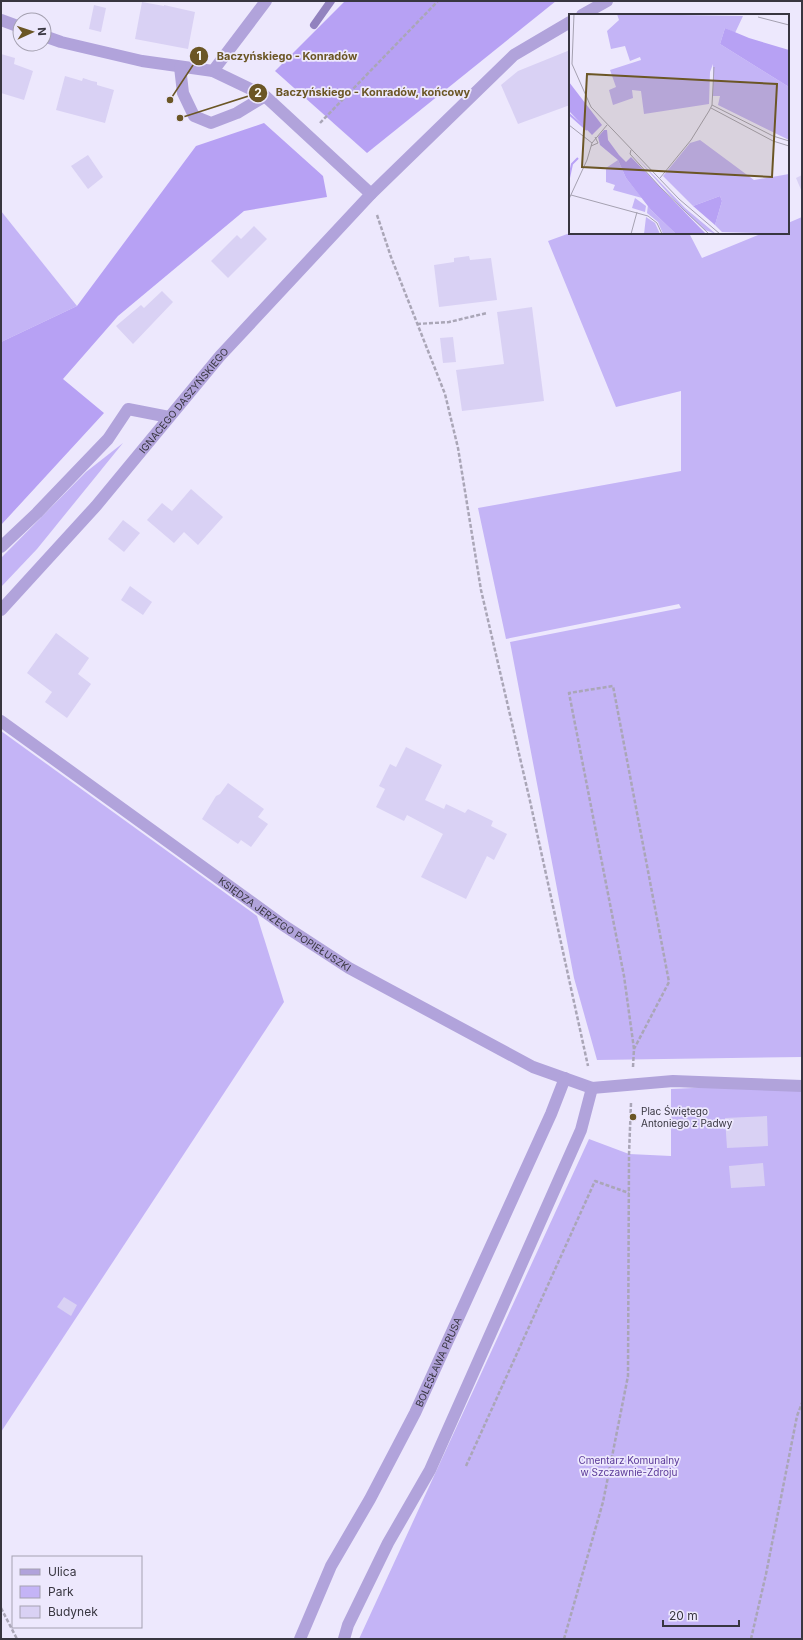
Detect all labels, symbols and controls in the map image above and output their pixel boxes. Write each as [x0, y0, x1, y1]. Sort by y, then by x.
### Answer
north arrow [12, 12, 52, 52]
inset map [569, 14, 789, 234]
text: N [35, 27, 49, 36]
callout: Baczyńskiego - Konradów [189, 44, 366, 67]
text: 1 [196, 48, 202, 63]
text: Baczyńskiego - Konradów [217, 49, 358, 63]
callout: Baczyńskiego - Konradów, końcowy [248, 81, 479, 104]
text: 2 [254, 85, 262, 100]
text: Baczyńskiego - Konradów, końcowy [276, 85, 471, 99]
street label: IGNACEGO DASZYŃSKIEGO [136, 345, 231, 456]
street label: KSIĘDZA JERZEGO POPIEŁUSZKI [216, 874, 353, 974]
place label: Plac Świętego Antoniego z Padwy [641, 1104, 733, 1129]
marker: Plac Świętego Antoniego z Padwy [628, 1112, 638, 1122]
street label: BOLESŁAWA PRUSA [413, 1315, 464, 1409]
park label: Cmentarz Komunalny w Szczawnie-Zdroju [578, 1454, 680, 1478]
legend [12, 1556, 142, 1628]
text: Ulica [48, 1564, 76, 1579]
text: Park [48, 1584, 74, 1599]
scale bar [663, 1602, 739, 1628]
text: Budynek [48, 1604, 98, 1619]
text: 20 m [669, 1608, 698, 1623]

